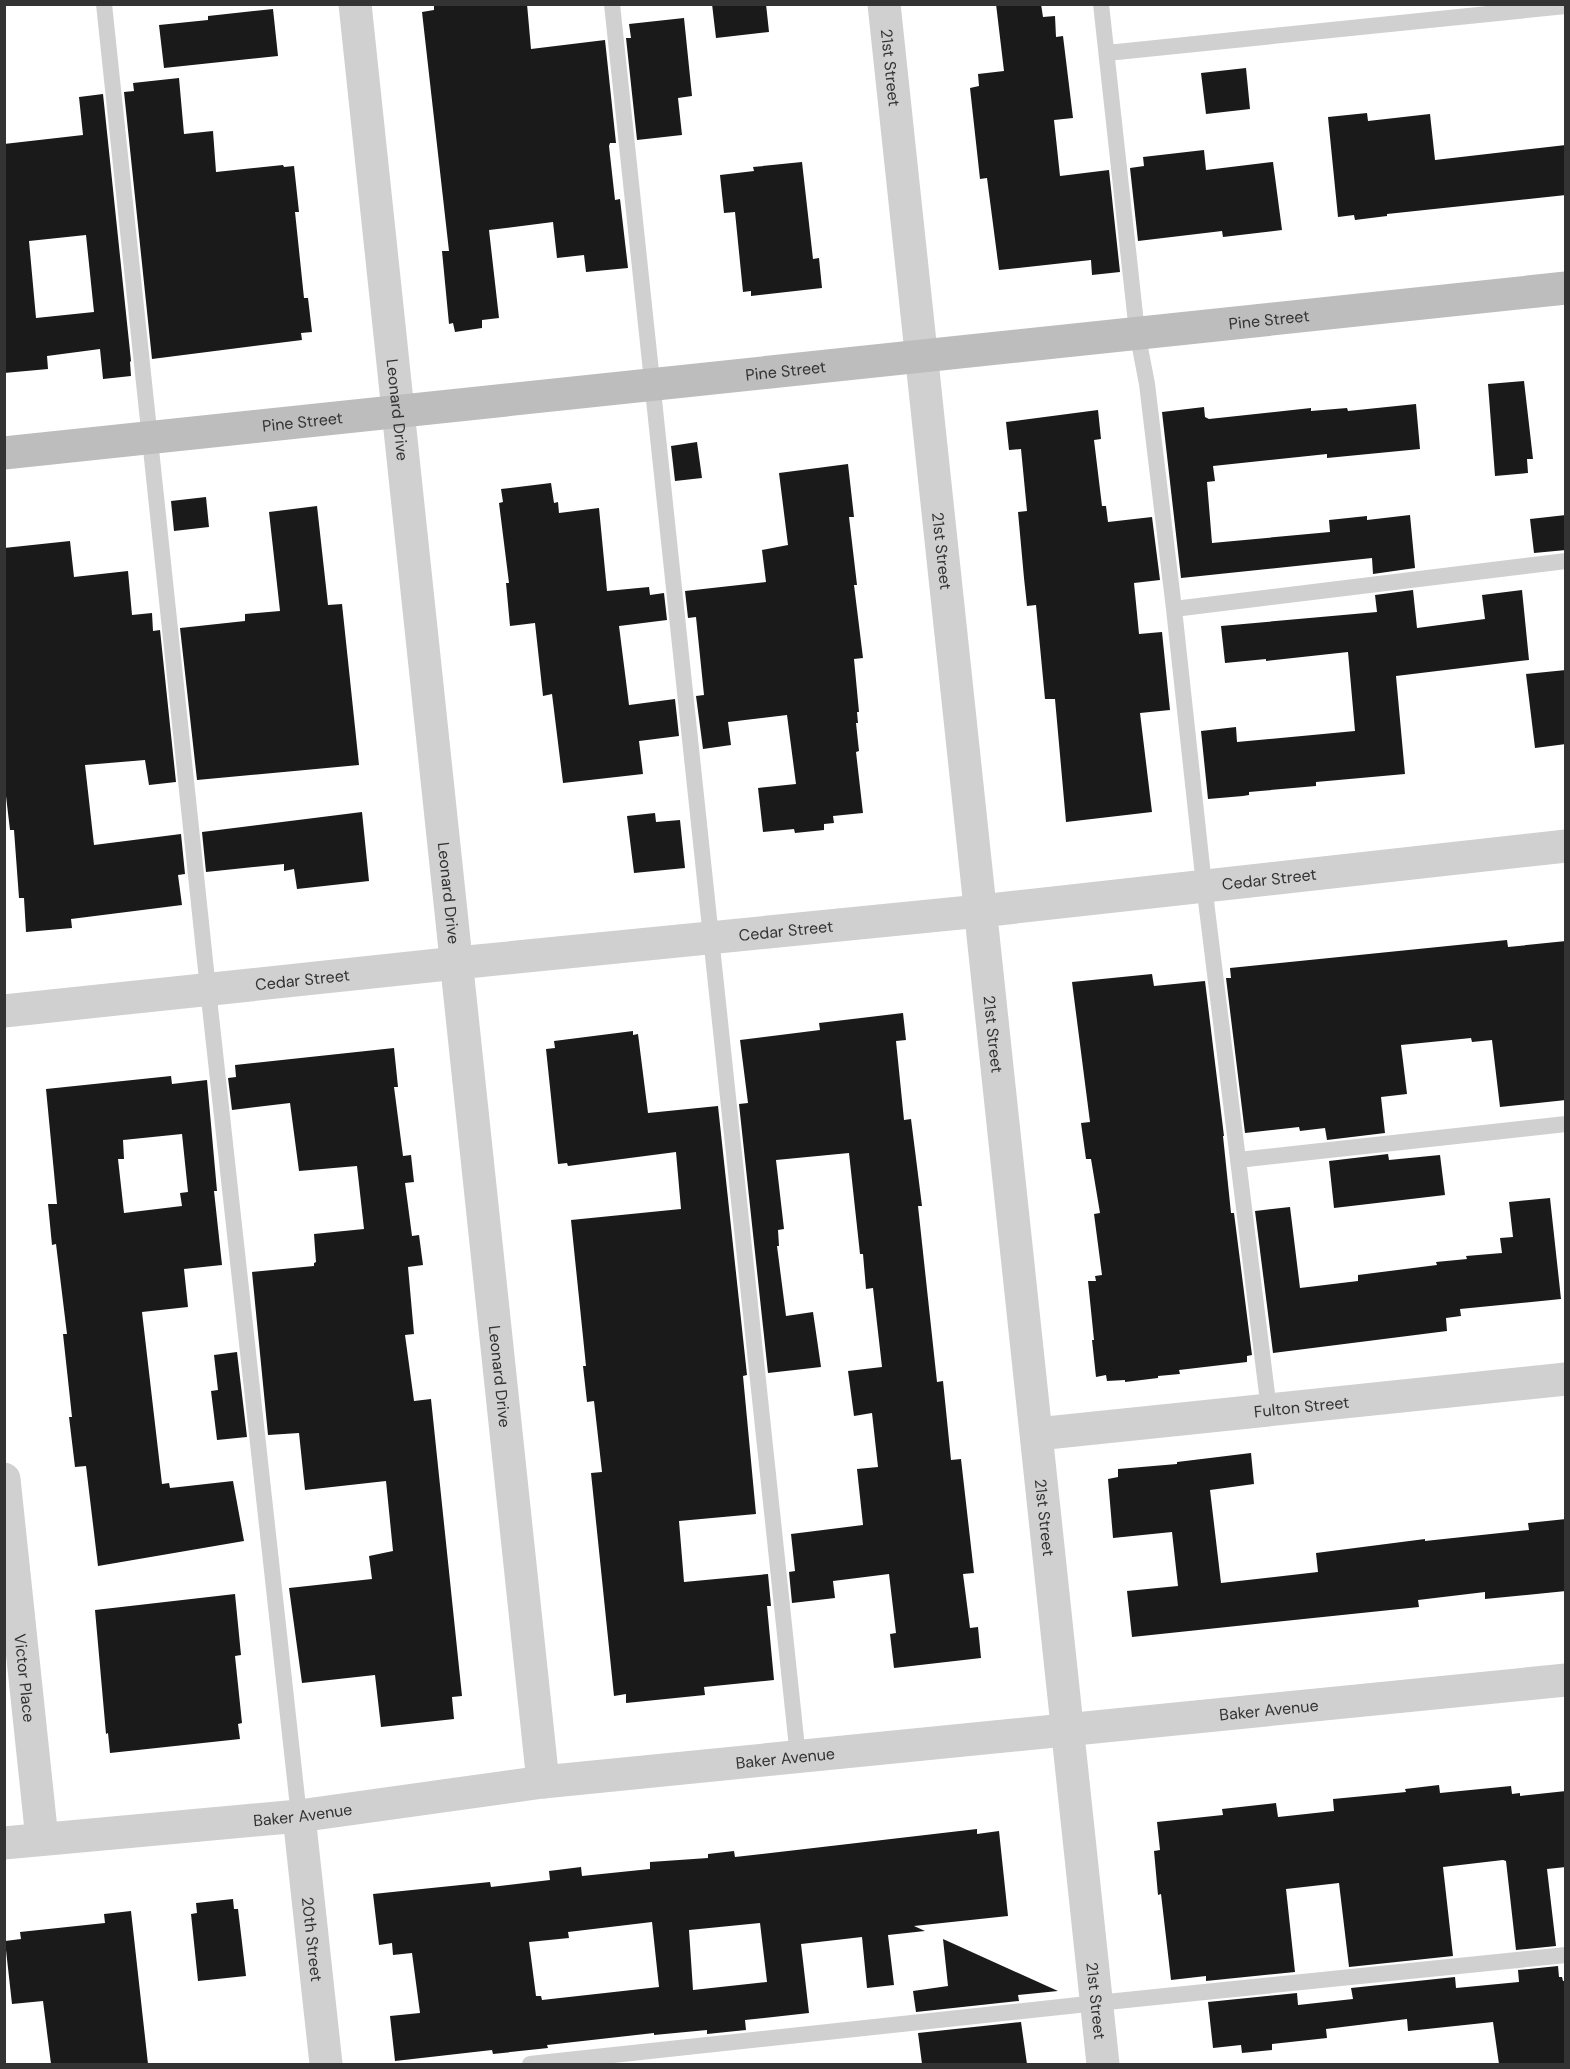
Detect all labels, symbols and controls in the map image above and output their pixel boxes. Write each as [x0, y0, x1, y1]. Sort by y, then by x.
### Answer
street label: 21st Street [876, 28, 905, 107]
street label: Pine Street [1228, 305, 1310, 334]
street label: Pine Street [744, 356, 827, 385]
street label: Leonard Drive [382, 358, 414, 462]
street label: Pine Street [261, 407, 344, 436]
street label: 21st Street [928, 511, 957, 591]
street label: Leonard Drive [433, 841, 465, 945]
street label: Cedar Street [1221, 863, 1317, 895]
street label: Cedar Street [738, 915, 834, 945]
street label: Cedar Street [254, 964, 351, 995]
street label: 21st Street [979, 994, 1008, 1074]
street label: Leonard Drive [484, 1324, 516, 1428]
street label: Fulton Street [1253, 1391, 1350, 1422]
street label: 21st Street [1030, 1478, 1059, 1557]
street label: Victor Place [10, 1632, 40, 1723]
street label: Baker Avenue [1218, 1694, 1319, 1725]
street label: Baker Avenue [735, 1742, 836, 1773]
street label: Baker Avenue [252, 1798, 353, 1831]
street label: 20th Street [297, 1896, 327, 1983]
street label: 21st Street [1082, 1961, 1111, 2041]

